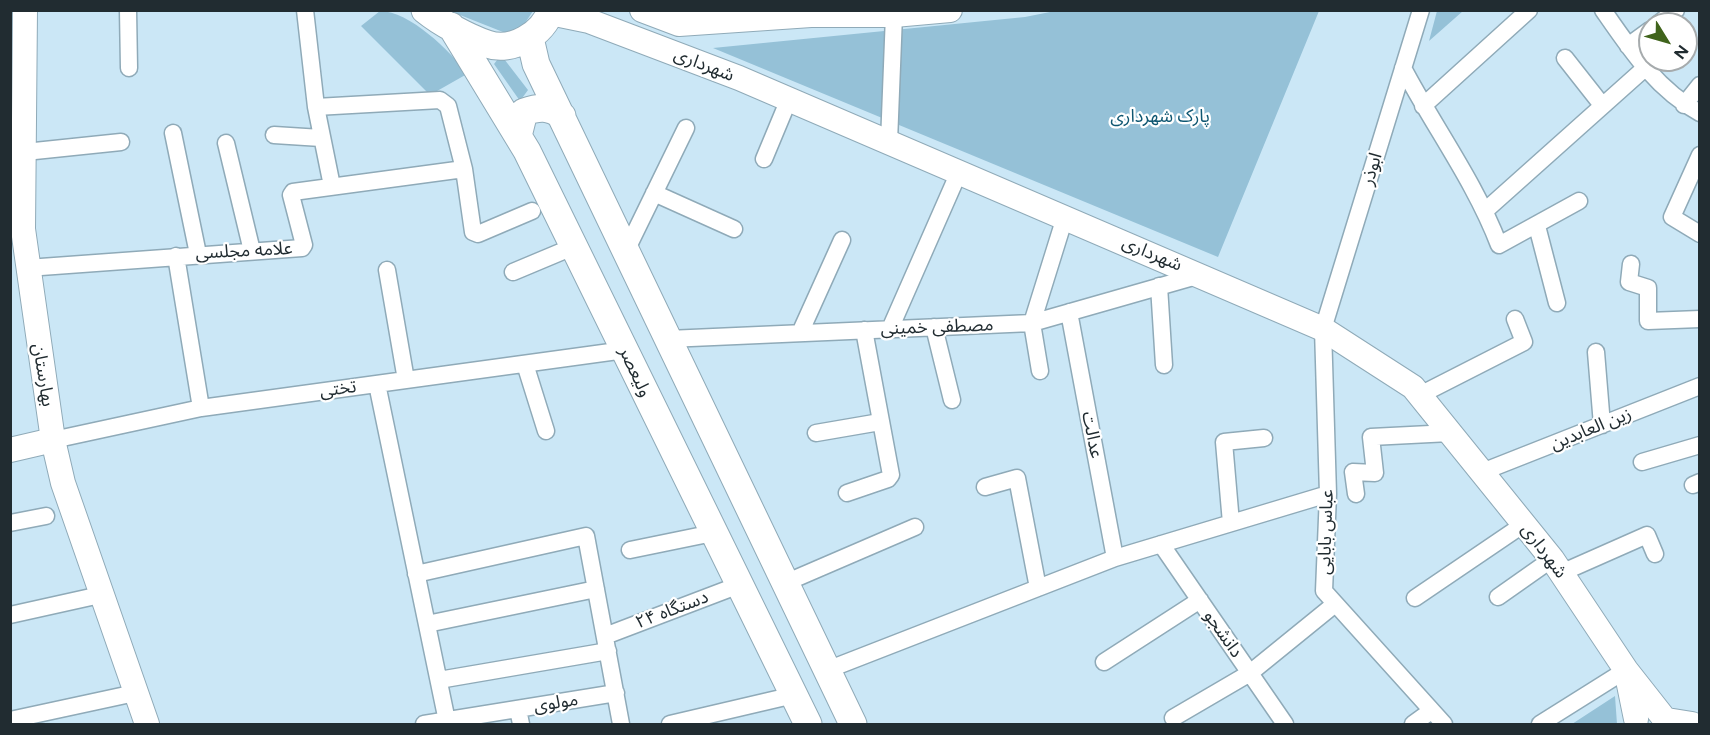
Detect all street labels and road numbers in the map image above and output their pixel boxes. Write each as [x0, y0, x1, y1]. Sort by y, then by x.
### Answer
street label: شهرداری [671, 44, 737, 86]
street label: ابوذر [1357, 150, 1387, 188]
street label: شهرداری [1119, 232, 1185, 276]
street label: علامه مجلسی [195, 238, 293, 264]
street label: مصطفی خمینی [880, 314, 994, 340]
street label: بهارستان [27, 342, 59, 408]
street label: ولیعصر [614, 343, 656, 401]
street label: تختی [318, 376, 358, 402]
street label: زین العابدین [1547, 403, 1635, 455]
street label: عدالت [1077, 410, 1107, 460]
street label: عباس بابایی [1314, 489, 1338, 575]
street label: شهرداری [1516, 519, 1572, 583]
street label: ۲۴ دستگاه [633, 586, 711, 634]
street label: دانشجو [1199, 606, 1247, 662]
street label: مولوی [532, 689, 580, 717]

